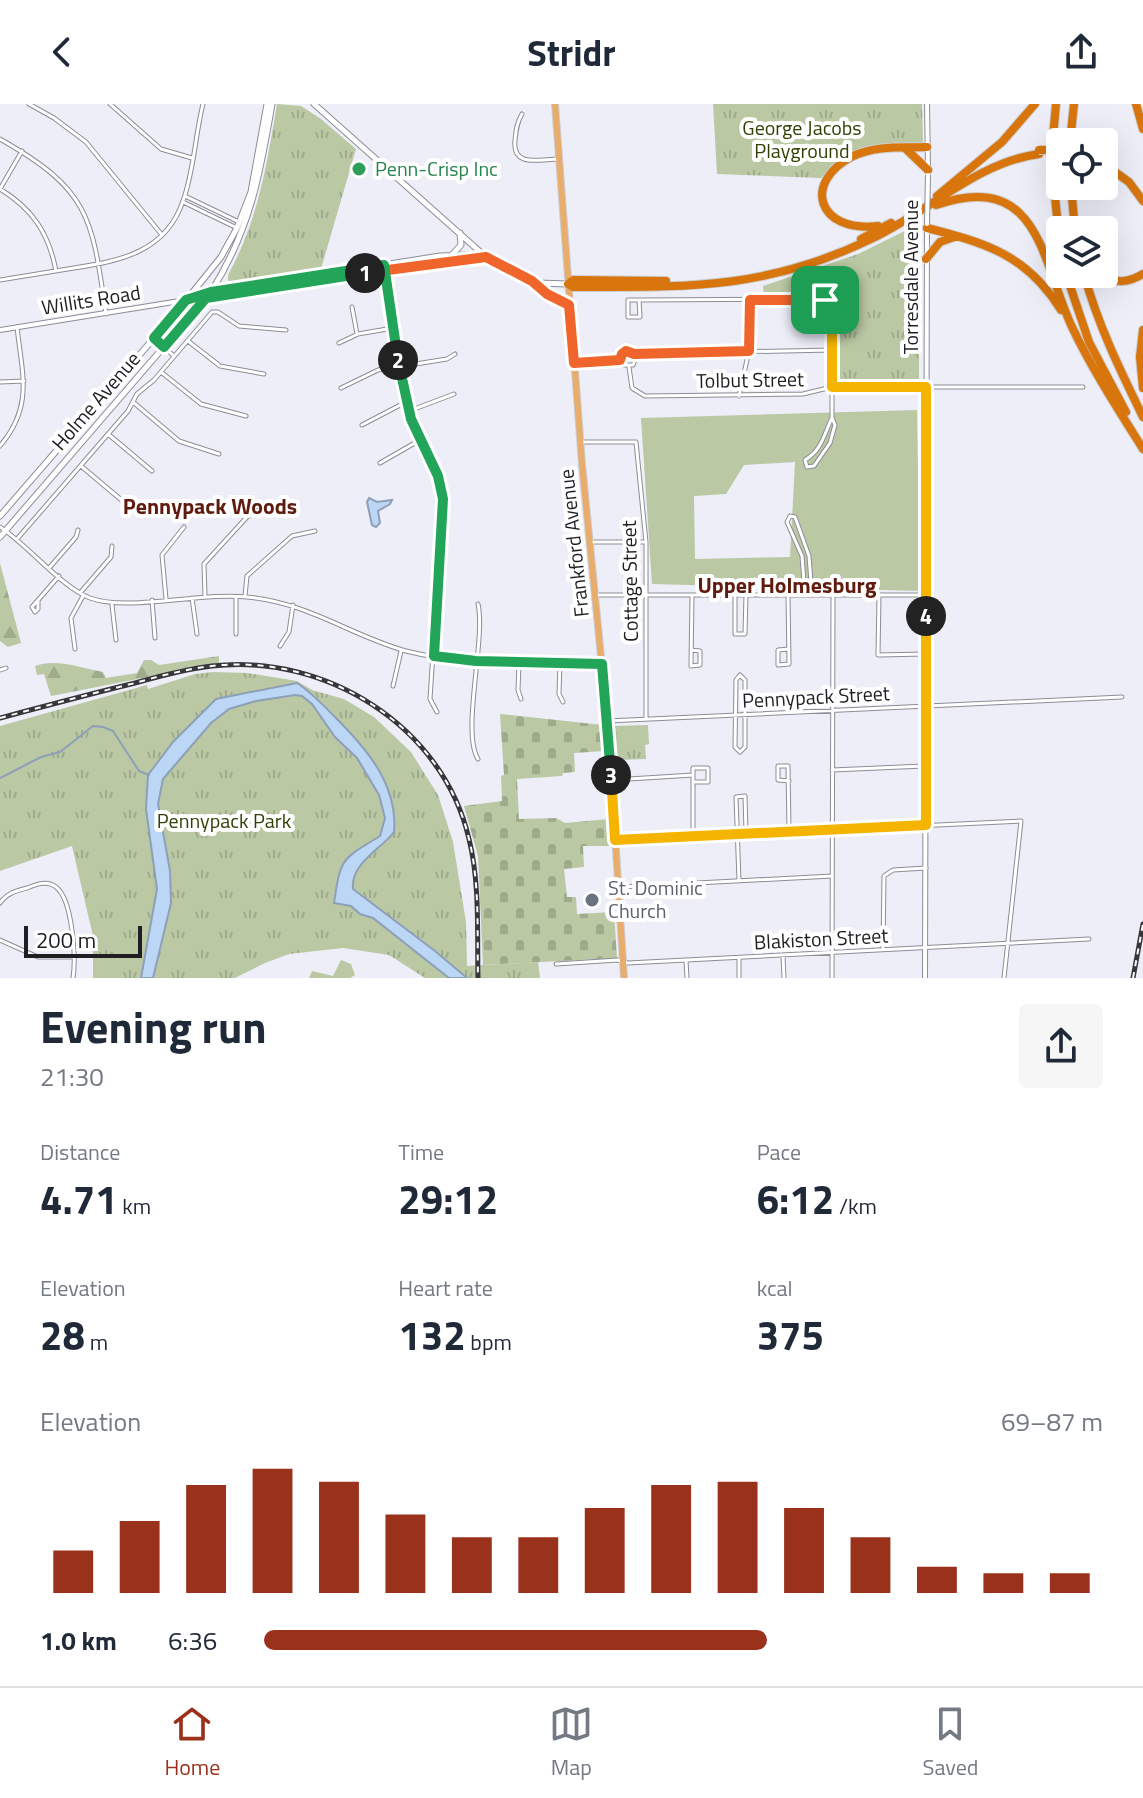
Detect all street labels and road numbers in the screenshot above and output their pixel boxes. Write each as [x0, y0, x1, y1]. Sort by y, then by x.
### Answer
street label: Torresdale Avenue [895, 200, 926, 354]
street label: Willits Road [39, 276, 143, 323]
street label: Holme Avenue [44, 344, 147, 457]
street label: Tolbut Street [696, 363, 804, 396]
street label: Frankford Avenue [550, 468, 597, 619]
street label: Cottage Street [613, 520, 646, 642]
street label: Pennypack Street [741, 677, 891, 716]
street label: Blakiston Street [753, 920, 889, 957]

